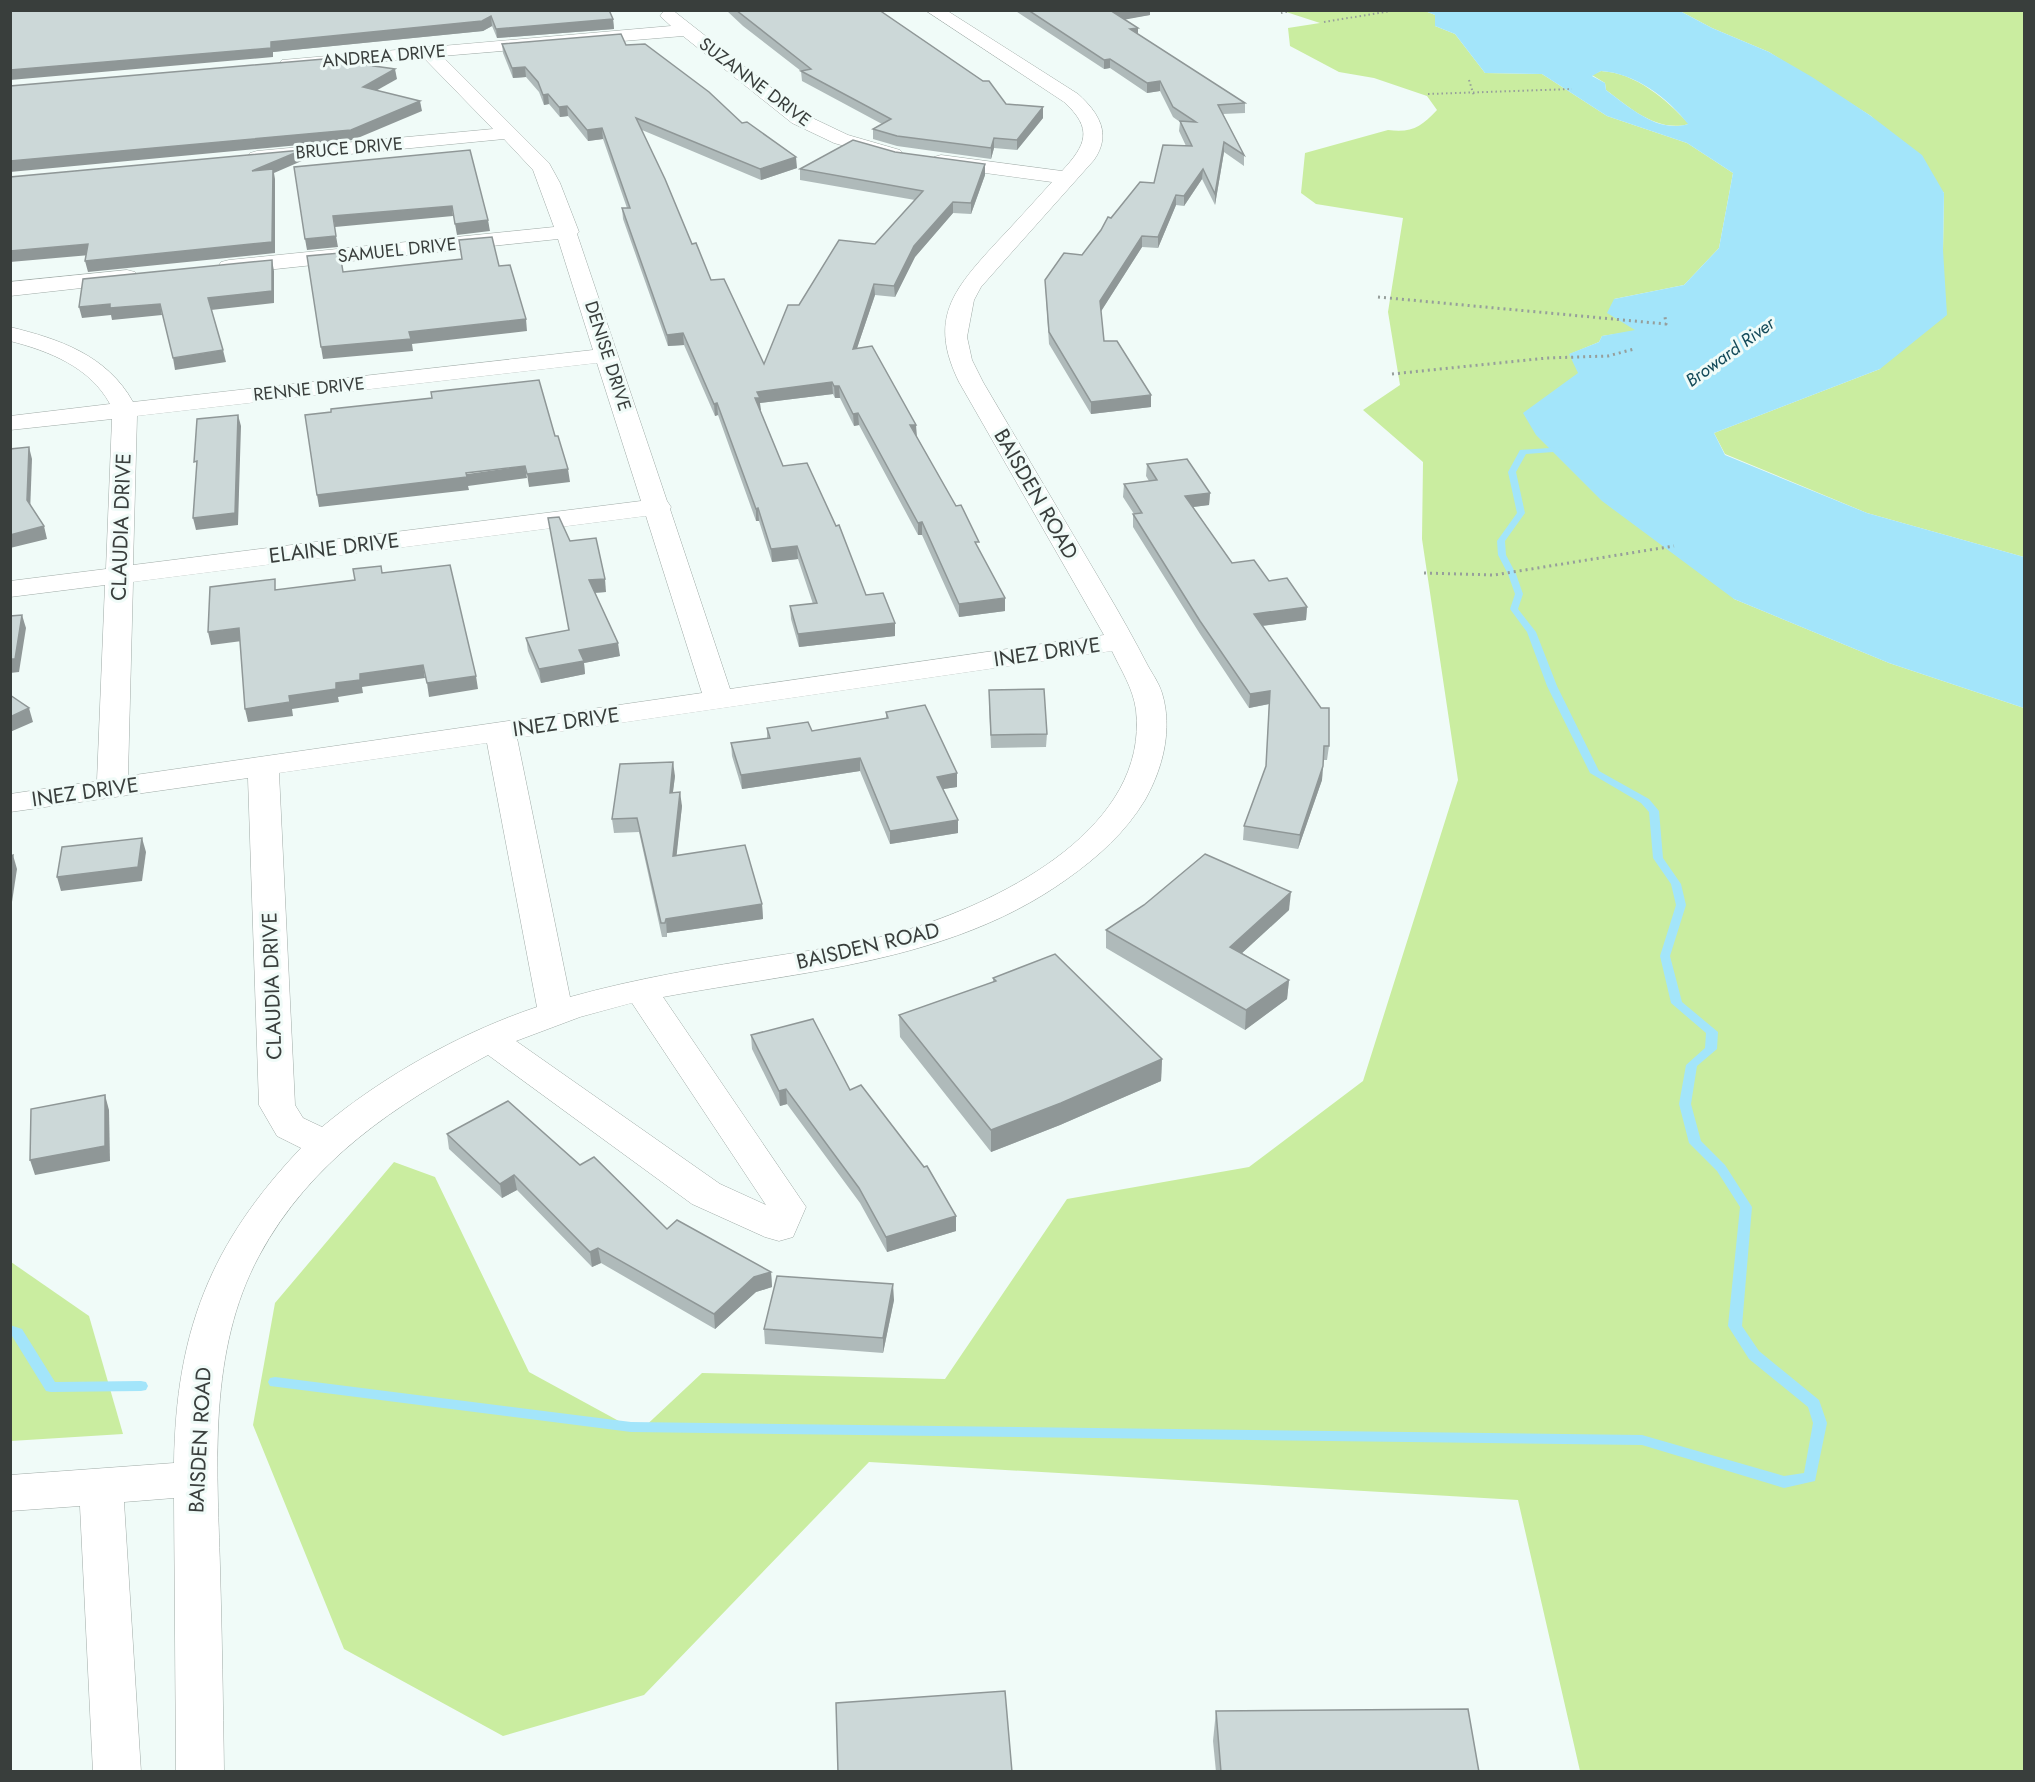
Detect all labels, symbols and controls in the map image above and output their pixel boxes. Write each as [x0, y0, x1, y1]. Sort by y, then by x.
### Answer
street label: SUZANNE DRIVE [693, 31, 817, 133]
street label: ANDREA DRIVE [321, 38, 447, 74]
street label: BRUCE DRIVE [294, 130, 404, 166]
street label: SAMUEL DRIVE [336, 231, 458, 269]
street label: DENISE DRIVE [578, 298, 638, 414]
water label: Broward River [1680, 310, 1781, 393]
street label: RENNE DRIVE [252, 370, 366, 408]
street label: BAISDEN ROAD [986, 423, 1086, 565]
street label: CLAUDIA DRIVE [103, 453, 139, 601]
street label: ELAINE DRIVE [267, 525, 401, 571]
street label: INEZ DRIVE [992, 630, 1102, 674]
street label: INEZ DRIVE [511, 700, 621, 744]
street label: INEZ DRIVE [30, 770, 140, 814]
street label: CLAUDIA DRIVE [254, 912, 290, 1060]
street label: BAISDEN ROAD [793, 915, 943, 977]
street label: BAISDEN ROAD [181, 1366, 219, 1514]

